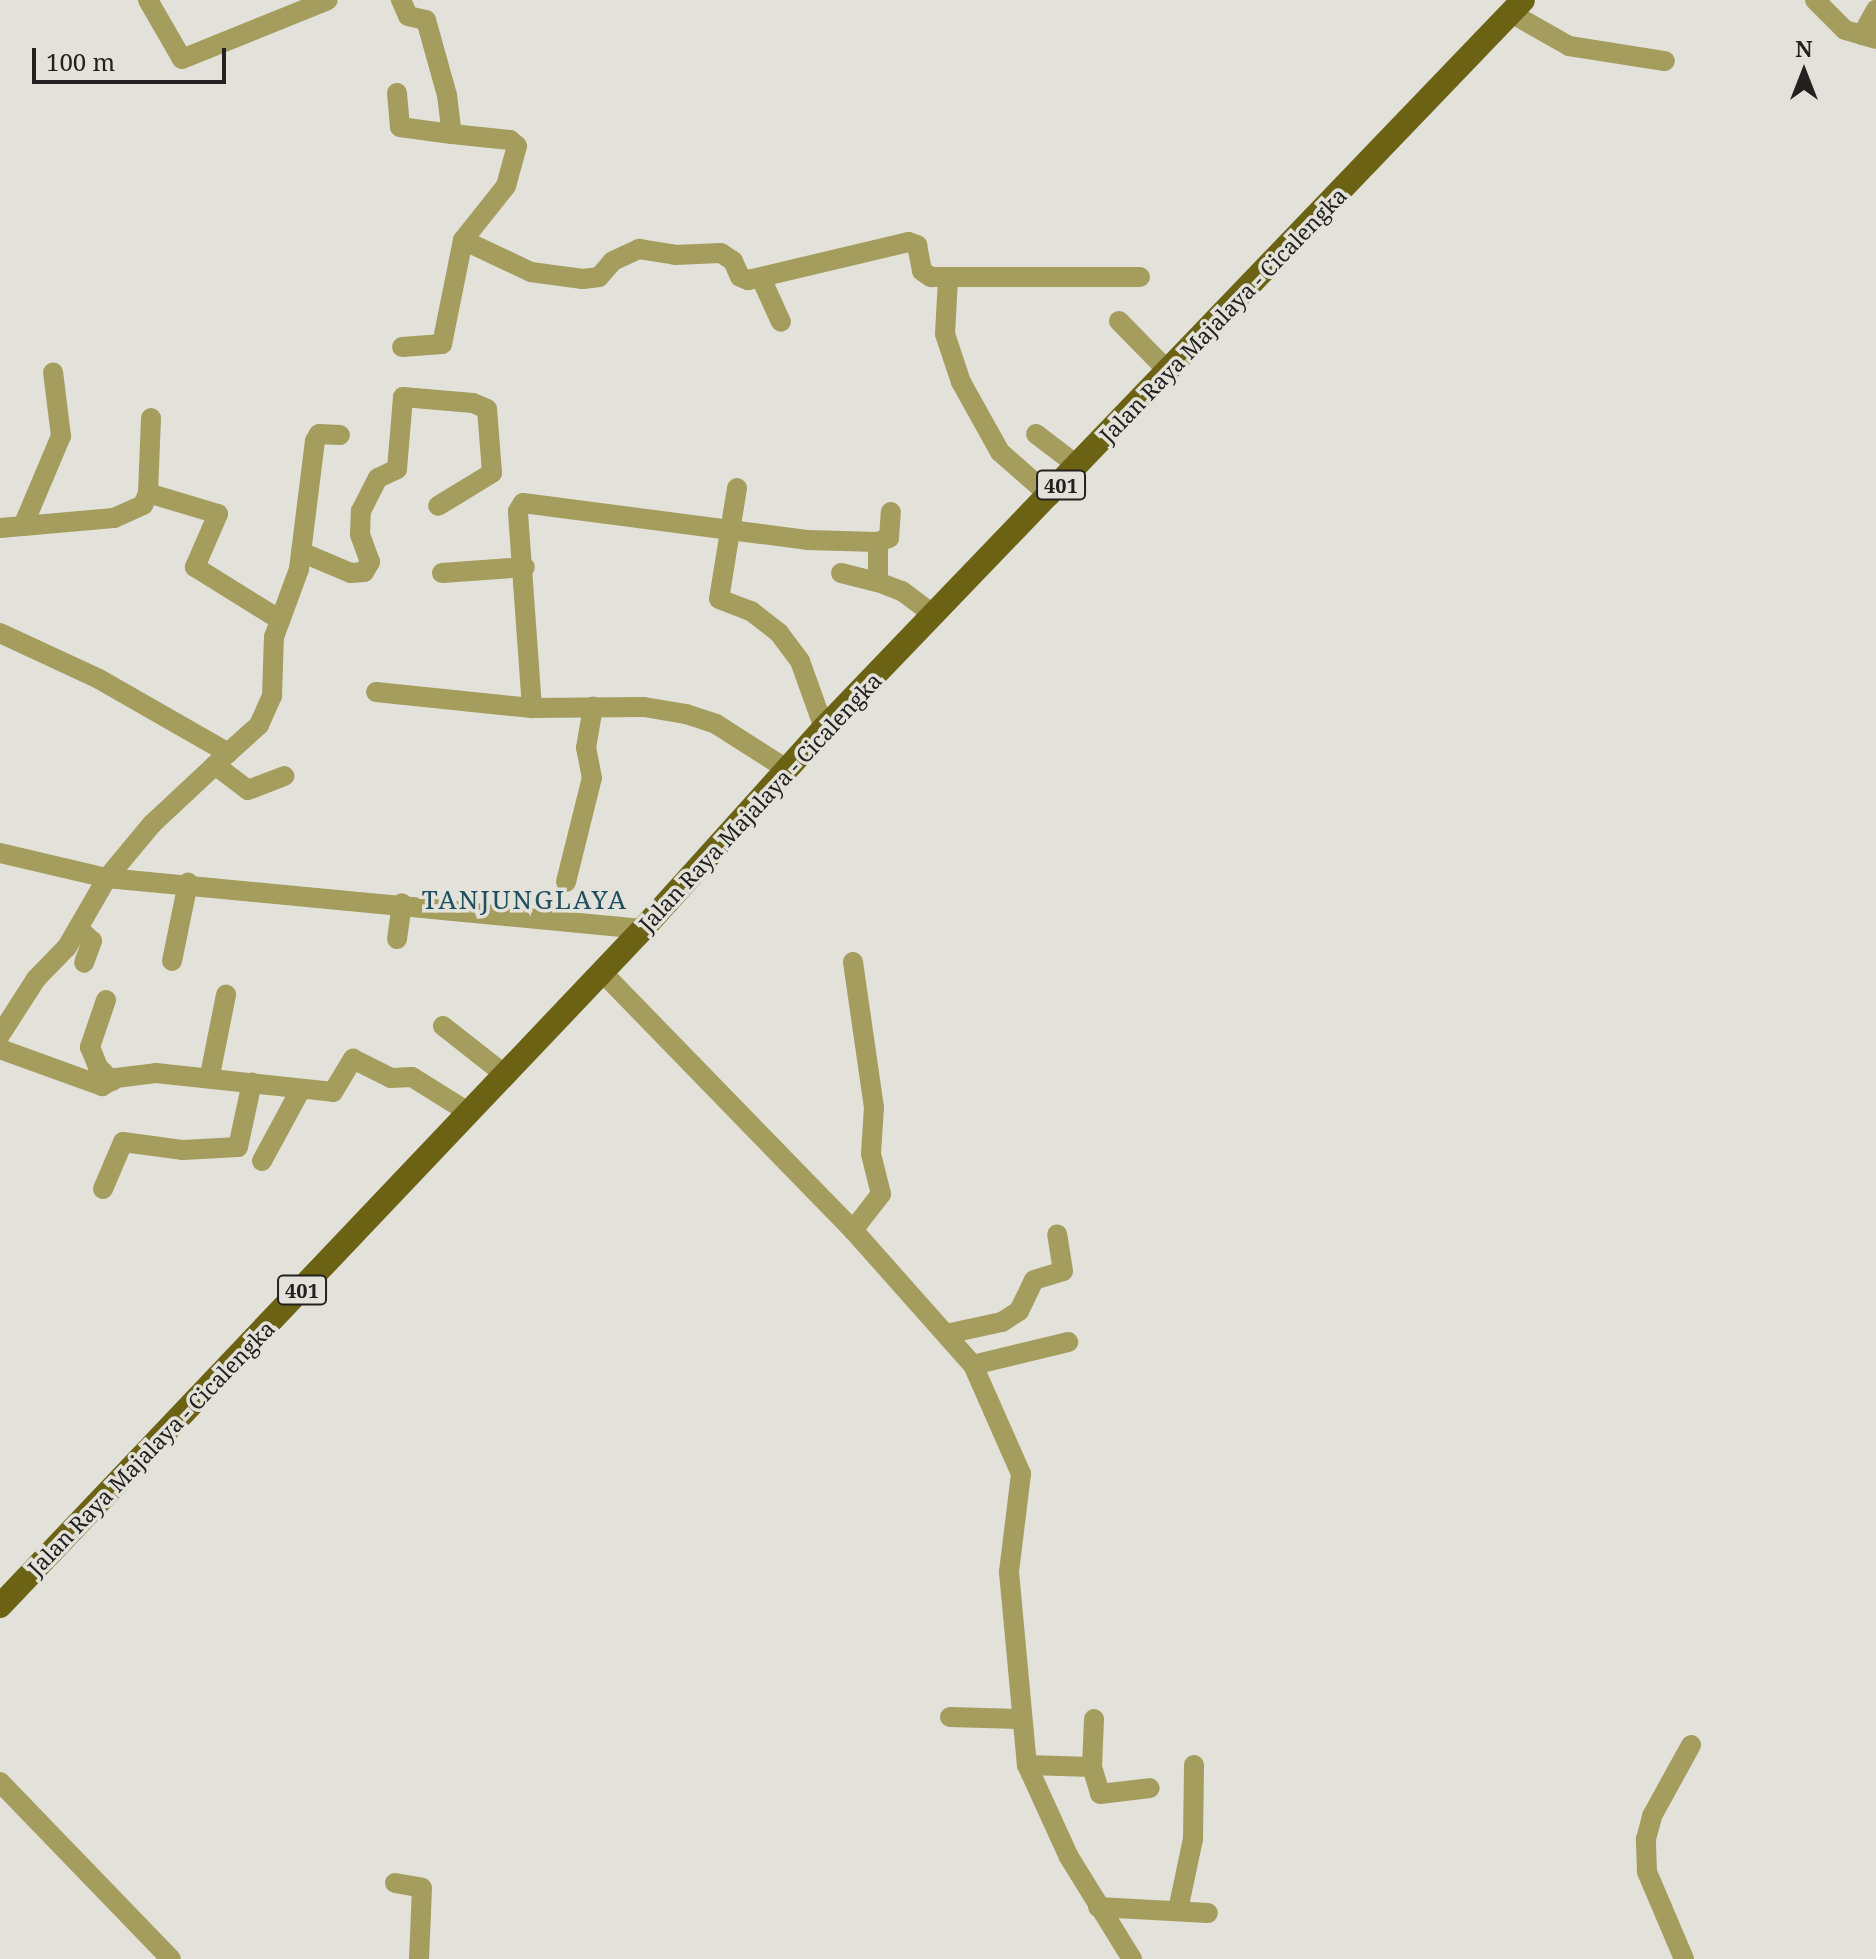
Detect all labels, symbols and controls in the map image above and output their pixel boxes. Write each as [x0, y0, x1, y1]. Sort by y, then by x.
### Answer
scale bar [36, 32, 230, 82]
north arrow [1764, 32, 1844, 112]
text: N [1795, 33, 1813, 63]
text: 100 m [46, 45, 115, 78]
street label: Jalan Raya Majalaya - Cicalengka [1094, 182, 1352, 448]
road number: 401 [1035, 469, 1087, 501]
street label: Jalan Raya Majalaya - Cicalengka [633, 667, 887, 937]
district label: TANJUNGLAYA [422, 884, 628, 916]
road number: 401 [276, 1274, 328, 1306]
street label: Jalan Raya Majalaya - Cicalengka [22, 1315, 280, 1581]

